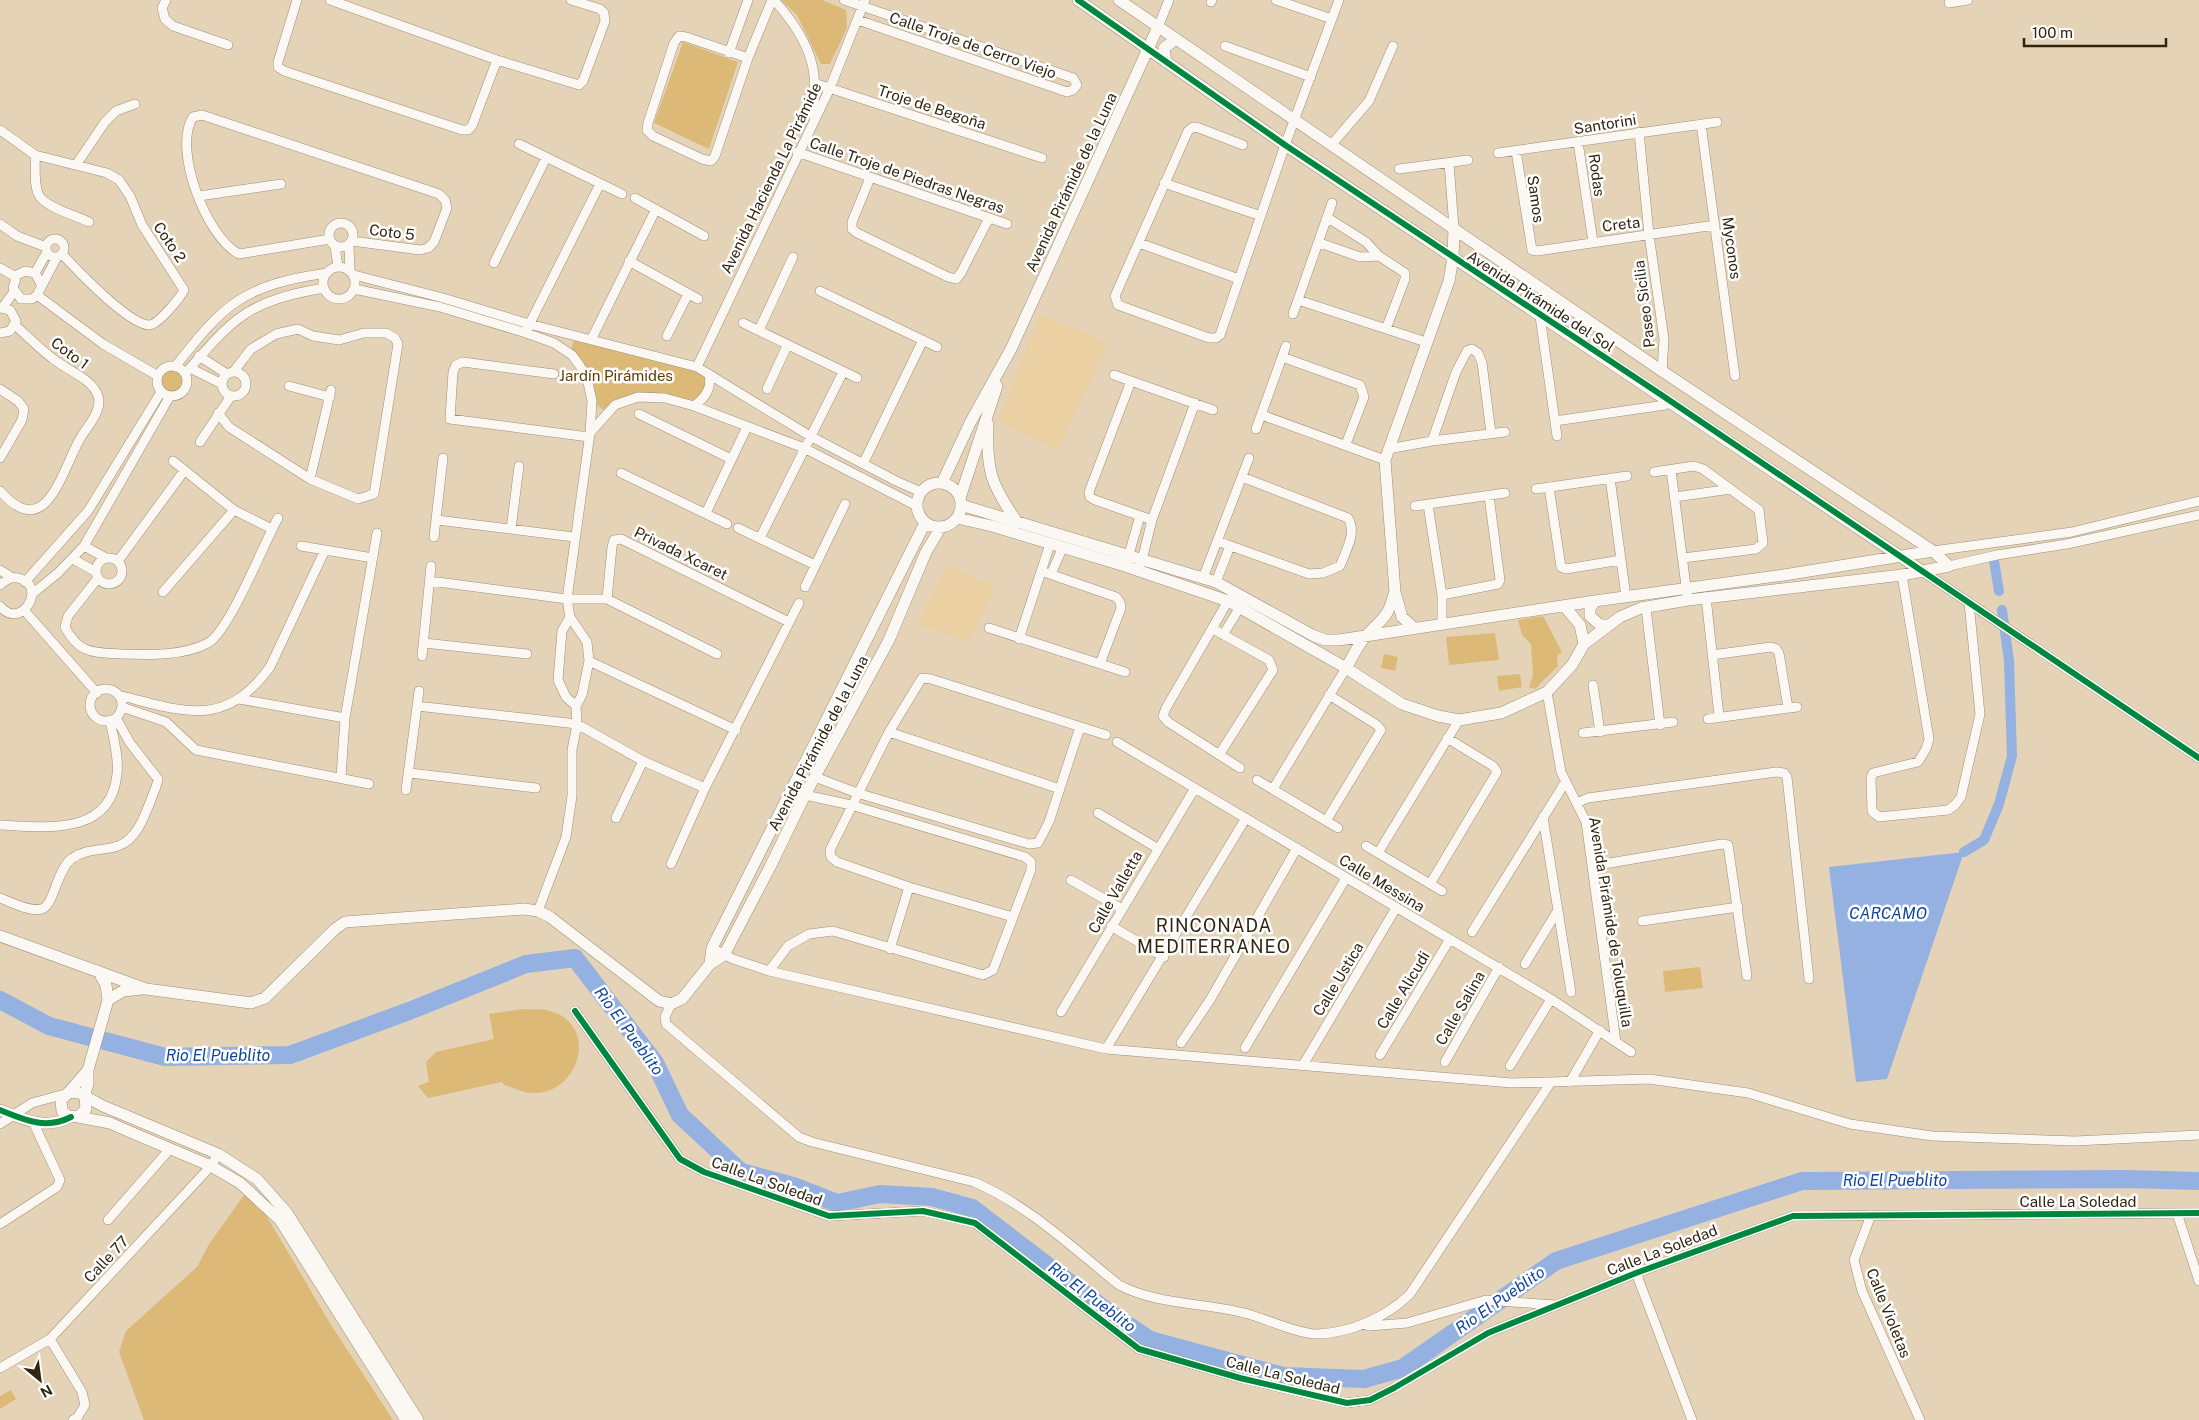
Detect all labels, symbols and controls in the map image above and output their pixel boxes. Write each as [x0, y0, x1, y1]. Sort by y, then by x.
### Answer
street label: Calle Troje de Cerro Viejo [887, 8, 1059, 82]
scale bar [2024, 15, 2166, 47]
text: 100 m [2032, 24, 2073, 41]
street label: Avenida Hacienda La Pirámide [717, 80, 825, 276]
street label: Troje de Begoña [876, 82, 988, 132]
street label: Avenida Pirámide de la Luna [1022, 90, 1120, 274]
street label: Santorini [1573, 111, 1637, 137]
street label: Calle Troje de Piedras Negras [807, 134, 1007, 216]
street label: Rodas [1586, 152, 1608, 198]
street label: Samos [1524, 174, 1548, 224]
street label: Creta [1601, 213, 1641, 235]
street label: Myconos [1719, 216, 1745, 280]
street label: Coto 2 [150, 219, 190, 265]
street label: Coto 5 [368, 221, 416, 243]
street label: Avenida Pirámide del Sol [1464, 247, 1618, 355]
street label: Paseo Sicilia [1630, 259, 1658, 349]
street label: Coto 1 [48, 334, 92, 372]
park label: Jardín Pirámides [559, 367, 673, 384]
street label: Privada Xcaret [632, 523, 731, 583]
street label: Avenida Pirámide de la Luna [765, 653, 871, 833]
street label: Avenida Pirámide de Toluquilla [1586, 816, 1636, 1028]
street label: Calle Valletta [1085, 848, 1145, 936]
street label: Calle Messina [1336, 851, 1428, 915]
water label: CARCAMO [1849, 904, 1927, 923]
district label: RINCONADA MEDITERRANEO [1137, 915, 1291, 957]
street label: Calle Ustica [1309, 939, 1367, 1019]
street label: Calle Alicudi [1373, 948, 1433, 1032]
street label: Calle Salina [1432, 968, 1488, 1048]
water label: Rio El Pueblito [591, 983, 668, 1079]
water label: Rio El Pueblito [166, 1046, 271, 1065]
street label: Calle La Soledad [709, 1153, 825, 1209]
water label: Rio El Pueblito [1843, 1171, 1948, 1190]
street label: Calle La Soledad [2020, 1193, 2136, 1210]
street label: Calle La Soledad [1604, 1221, 1720, 1279]
street label: Calle 77 [80, 1232, 132, 1286]
water label: Rio El Pueblito [1045, 1258, 1140, 1336]
water label: Rio El Pueblito [1452, 1262, 1549, 1338]
street label: Calle Violetas [1863, 1266, 1915, 1360]
street label: Calle La Soledad [1224, 1353, 1342, 1397]
north arrow [15, 1355, 65, 1405]
text: N [38, 1382, 55, 1401]

